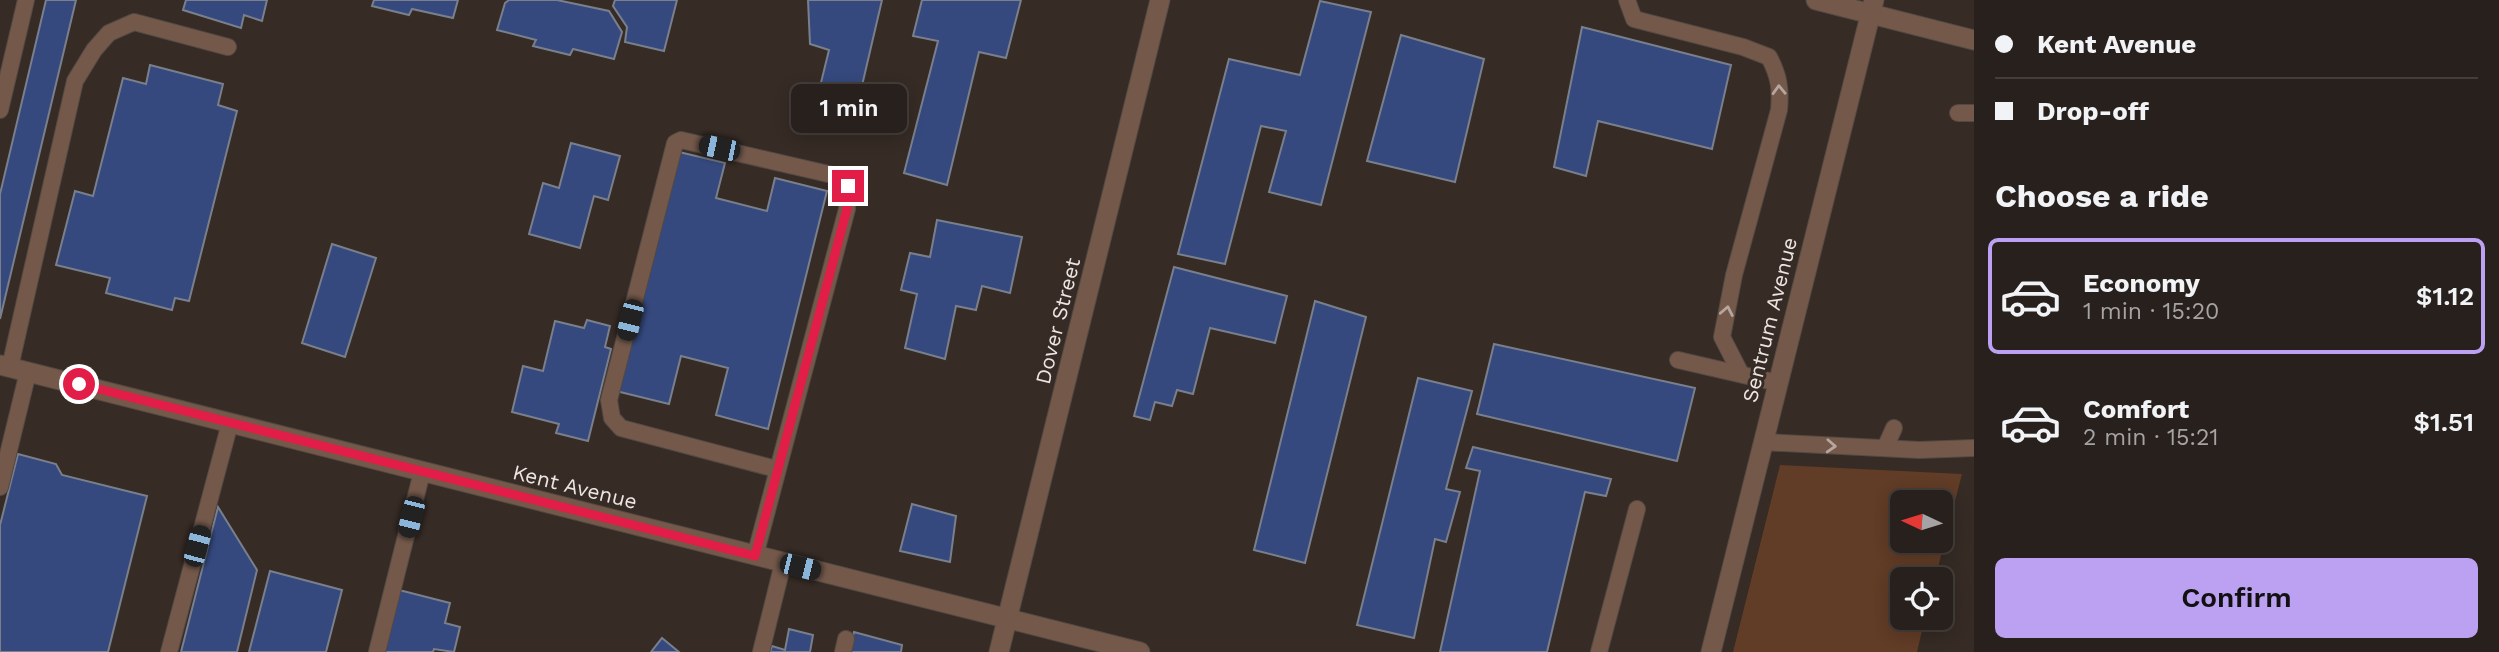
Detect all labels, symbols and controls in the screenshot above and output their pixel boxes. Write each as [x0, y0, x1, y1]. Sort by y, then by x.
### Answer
text: Kent Avenue [2037, 29, 2196, 59]
callout: 1 min [790, 85, 906, 134]
one-way arrow [1772, 85, 1787, 96]
text: 1 min [819, 95, 879, 122]
text: Drop-off [2037, 96, 2149, 126]
car [697, 133, 742, 163]
route end [832, 170, 864, 202]
text: Choose a ride [1995, 177, 2209, 215]
street label: Sentrum Avenue [1737, 235, 1802, 405]
street label: Dover Street [1030, 255, 1085, 387]
icon: car [1999, 265, 2062, 328]
text: Economy [2083, 268, 2200, 298]
text: $1.12 [2416, 281, 2474, 311]
car [615, 297, 646, 343]
text: 1 min · 15:20 [2083, 298, 2219, 325]
one-way arrow [1718, 305, 1733, 317]
route start [63, 368, 95, 400]
icon: car [1999, 391, 2062, 454]
text: Comfort [2083, 394, 2189, 424]
text: $1.51 [2413, 407, 2474, 437]
text: 2 min · 15:21 [2083, 424, 2219, 451]
one-way arrow [1826, 438, 1837, 453]
street label: Kent Avenue [510, 459, 640, 514]
north arrow [1890, 490, 1953, 553]
map controls [1890, 490, 1953, 630]
car [396, 494, 427, 540]
car [182, 523, 213, 569]
car [778, 552, 823, 582]
button: Confirm [1995, 558, 2478, 638]
button: locate [1890, 567, 1953, 630]

